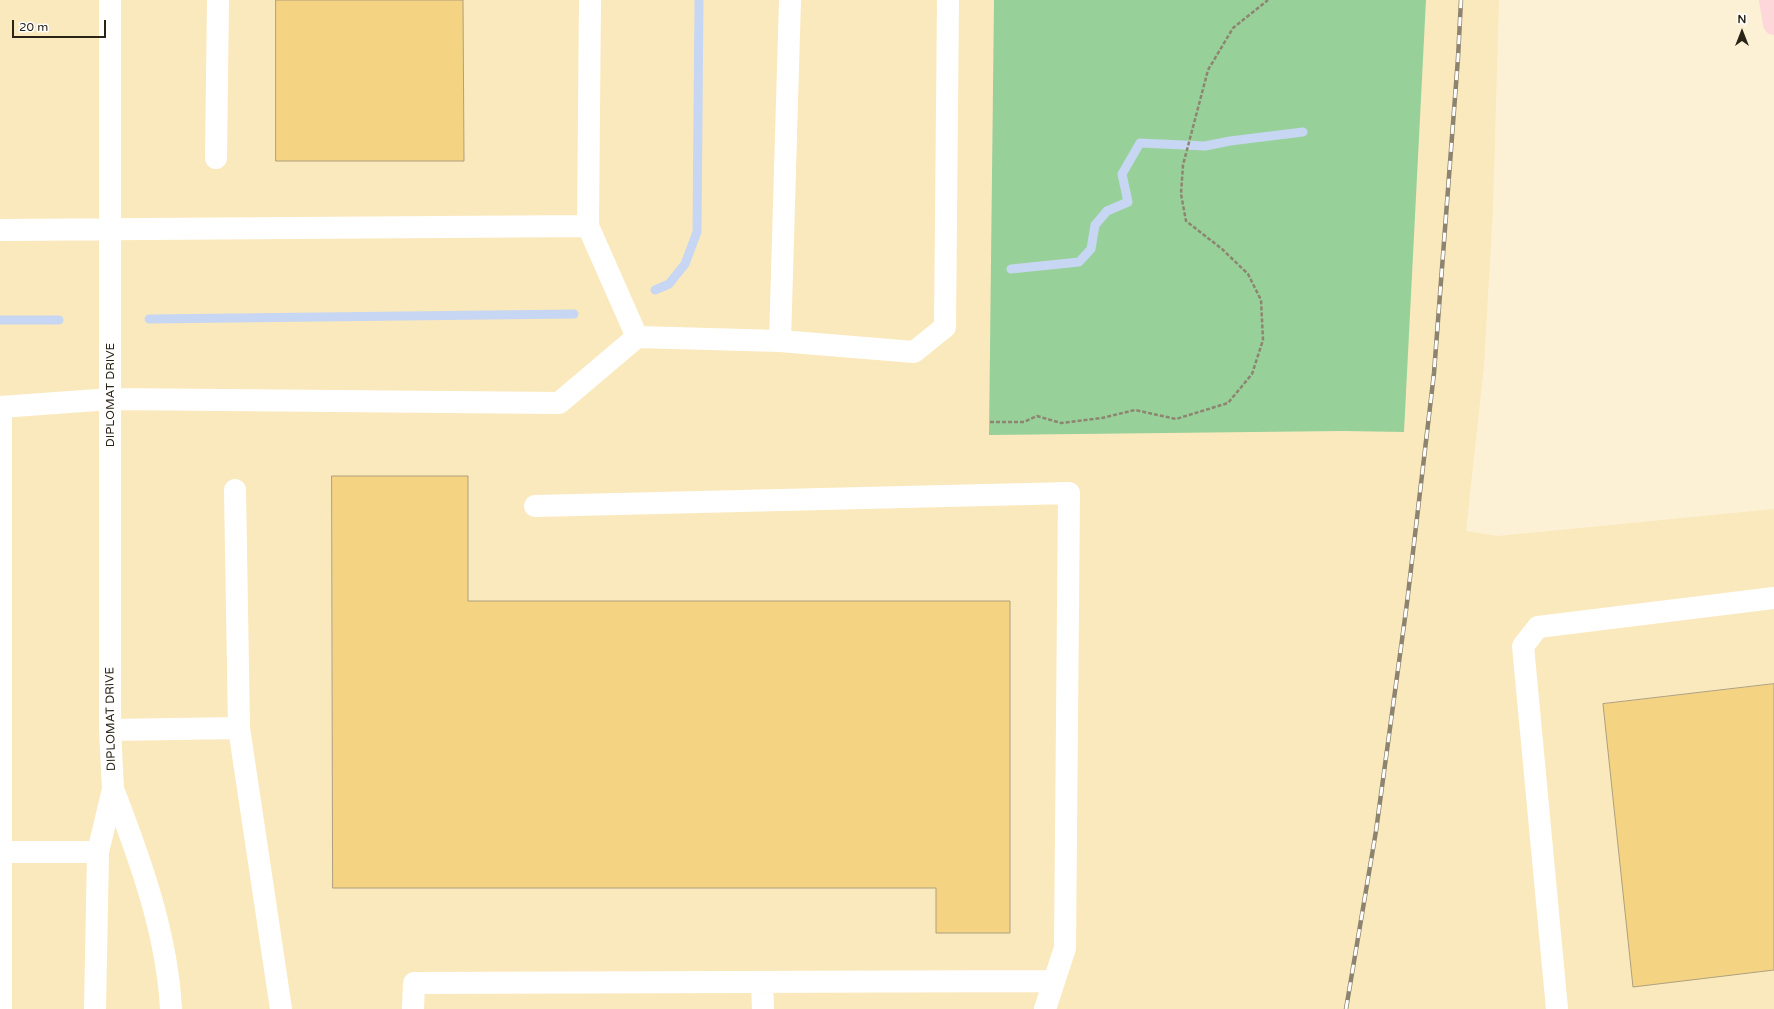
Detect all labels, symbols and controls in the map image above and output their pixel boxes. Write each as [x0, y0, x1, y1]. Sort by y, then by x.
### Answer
scale bar [14, 12, 108, 38]
north arrow [1722, 12, 1762, 52]
text: N [1738, 13, 1746, 26]
text: 20 m [19, 20, 48, 34]
street label: DIPLOMAT DRIVE [104, 343, 118, 447]
street label: DIPLOMAT DRIVE [103, 667, 119, 771]

